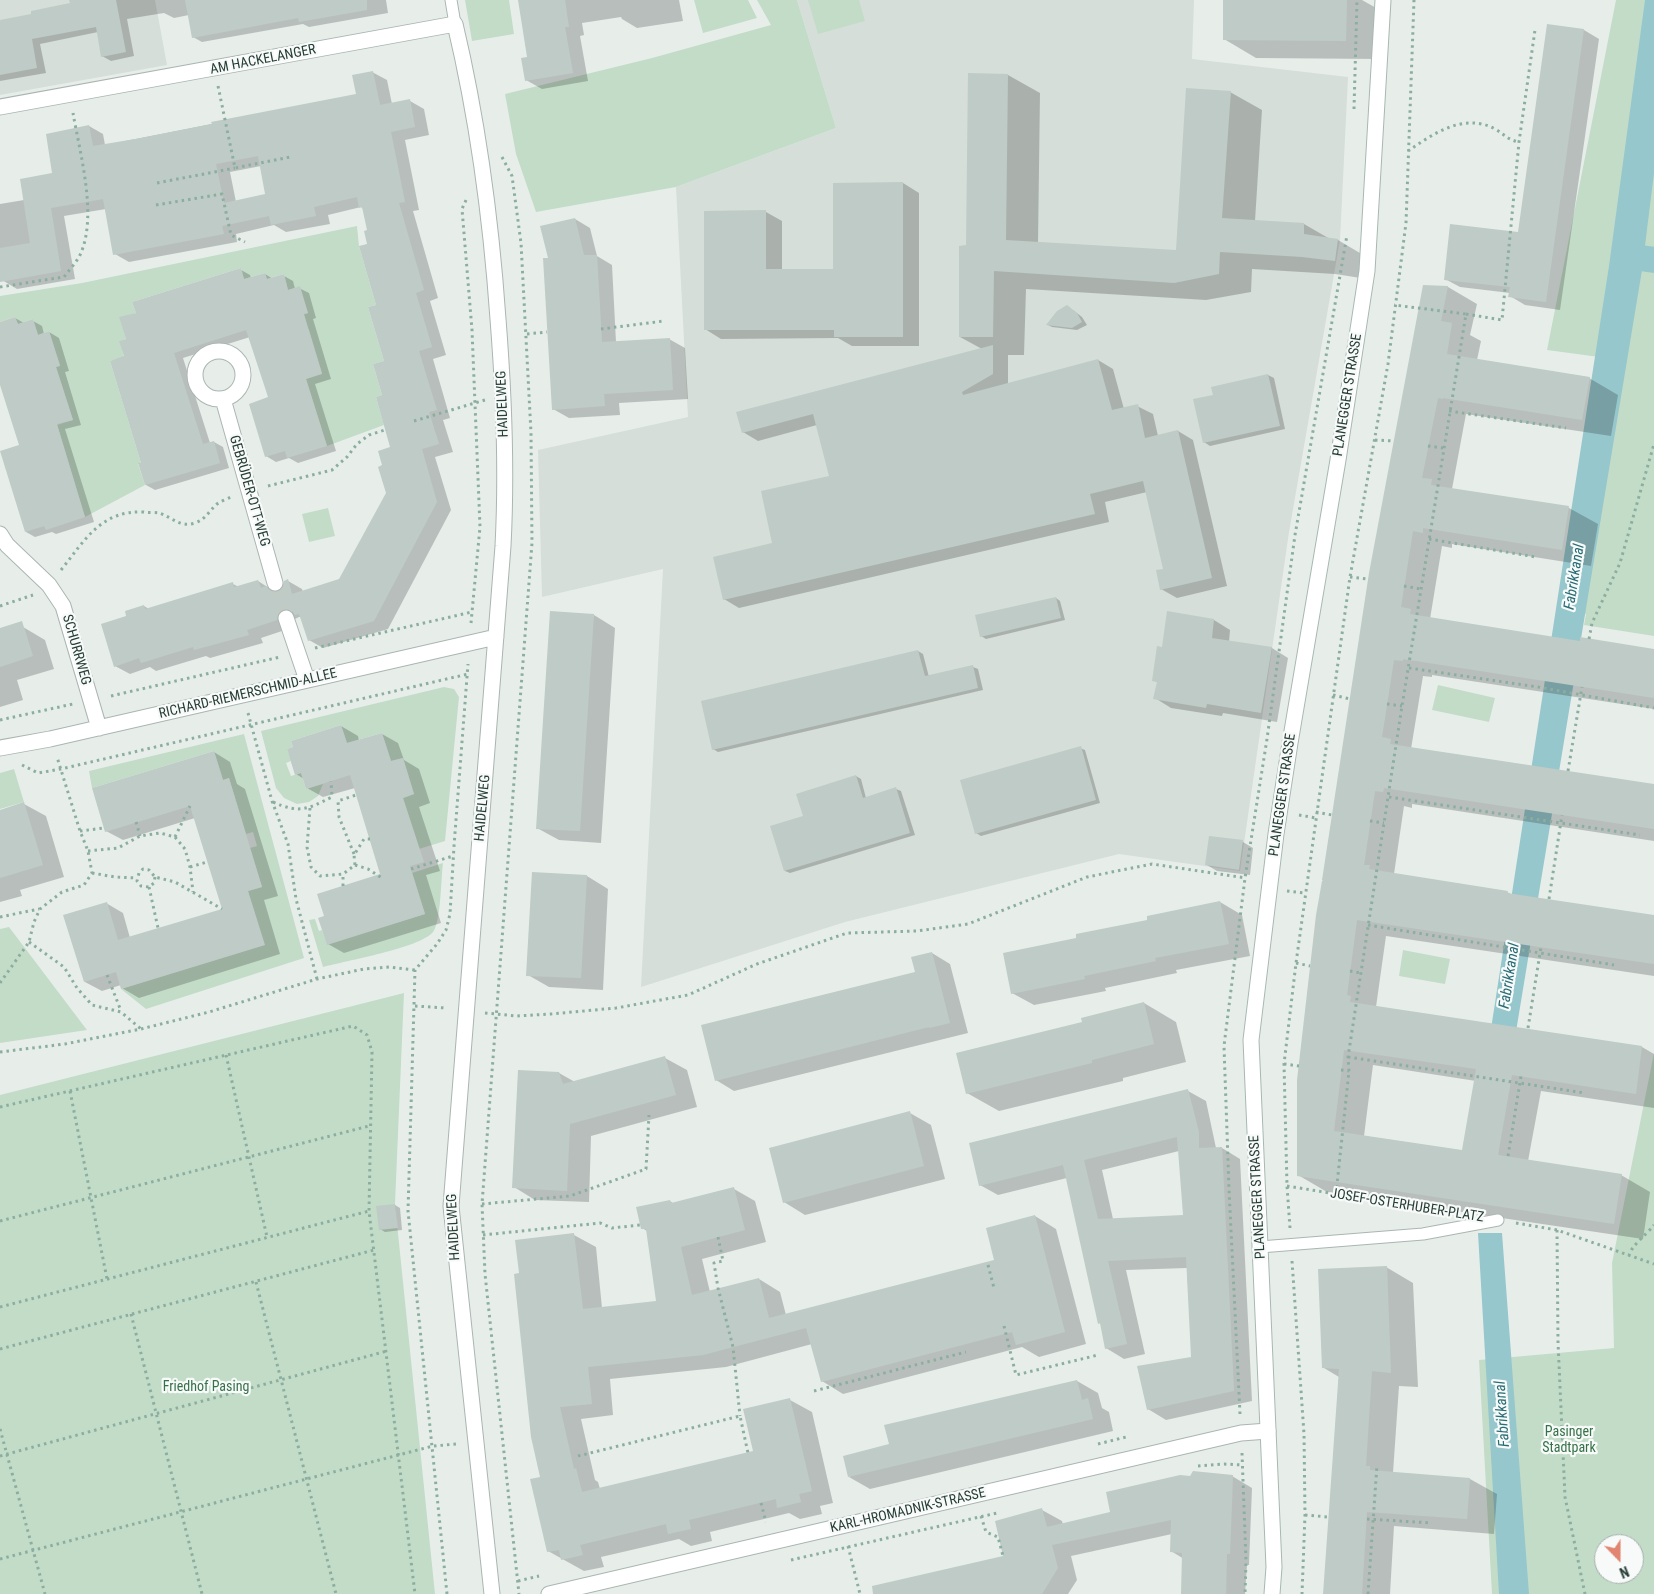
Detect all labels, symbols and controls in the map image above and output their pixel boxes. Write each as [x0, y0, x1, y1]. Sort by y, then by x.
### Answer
street label: AM HACKELANGER [209, 42, 317, 78]
street label: PLANEGGER STRASSE [1330, 332, 1366, 458]
street label: HAIDELWEG [493, 370, 513, 438]
street label: GEBRÜDER-OTT-WEG [225, 434, 273, 548]
water label: Fabrikkanal [1561, 543, 1589, 611]
street label: SCHURRWEG [58, 613, 94, 687]
street label: RICHARD-RIEMERSCHMID-ALLEE [157, 665, 339, 723]
street label: PLANEGGER STRASSE [1266, 732, 1300, 858]
street label: HAIDELWEG [472, 774, 494, 842]
water label: Fabrikkanal [1496, 942, 1524, 1010]
street label: PLANEGGER STRASSE [1246, 1135, 1270, 1259]
street label: JOSEF-OSTERHUBER-PLATZ [1329, 1186, 1485, 1226]
street label: HAIDELWEG [444, 1193, 464, 1261]
park label: Friedhof Pasing [163, 1379, 249, 1395]
water label: Fabrikkanal [1492, 1380, 1514, 1448]
park label: Pasinger Stadtpark [1542, 1424, 1596, 1456]
street label: KARL-HROMADNIK-STRASSE [829, 1485, 987, 1537]
north arrow [1594, 1534, 1644, 1584]
text: N [1617, 1563, 1631, 1581]

